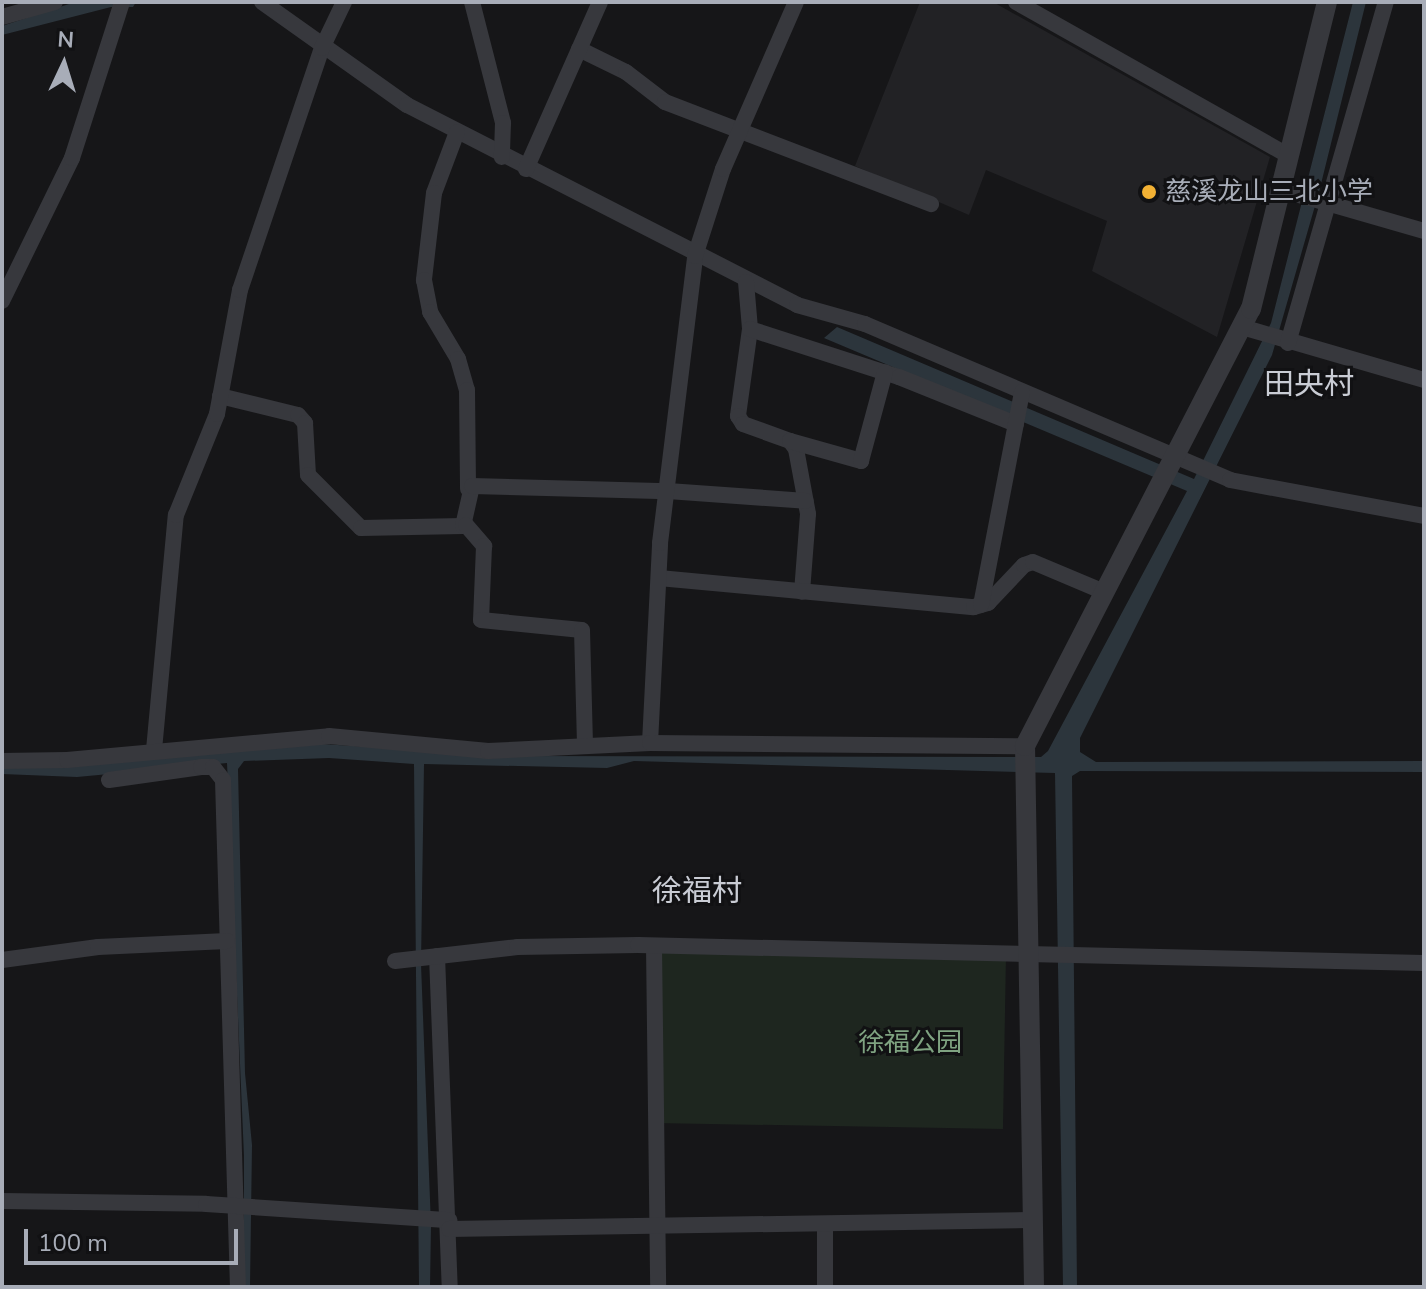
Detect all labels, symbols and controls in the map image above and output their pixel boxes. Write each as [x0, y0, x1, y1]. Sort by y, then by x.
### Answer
north arrow [24, 24, 104, 104]
text: N [56, 25, 75, 56]
place label: 慈溪龙山三北小学 [1165, 176, 1373, 208]
marker: 慈溪龙山三北小学 [1140, 183, 1158, 201]
district label: 田央村 [1264, 367, 1354, 403]
district label: 徐福村 [652, 874, 742, 910]
park label: 徐福公园 [858, 1027, 962, 1059]
scale bar [28, 1213, 242, 1263]
text: 100 m [38, 1227, 108, 1259]

